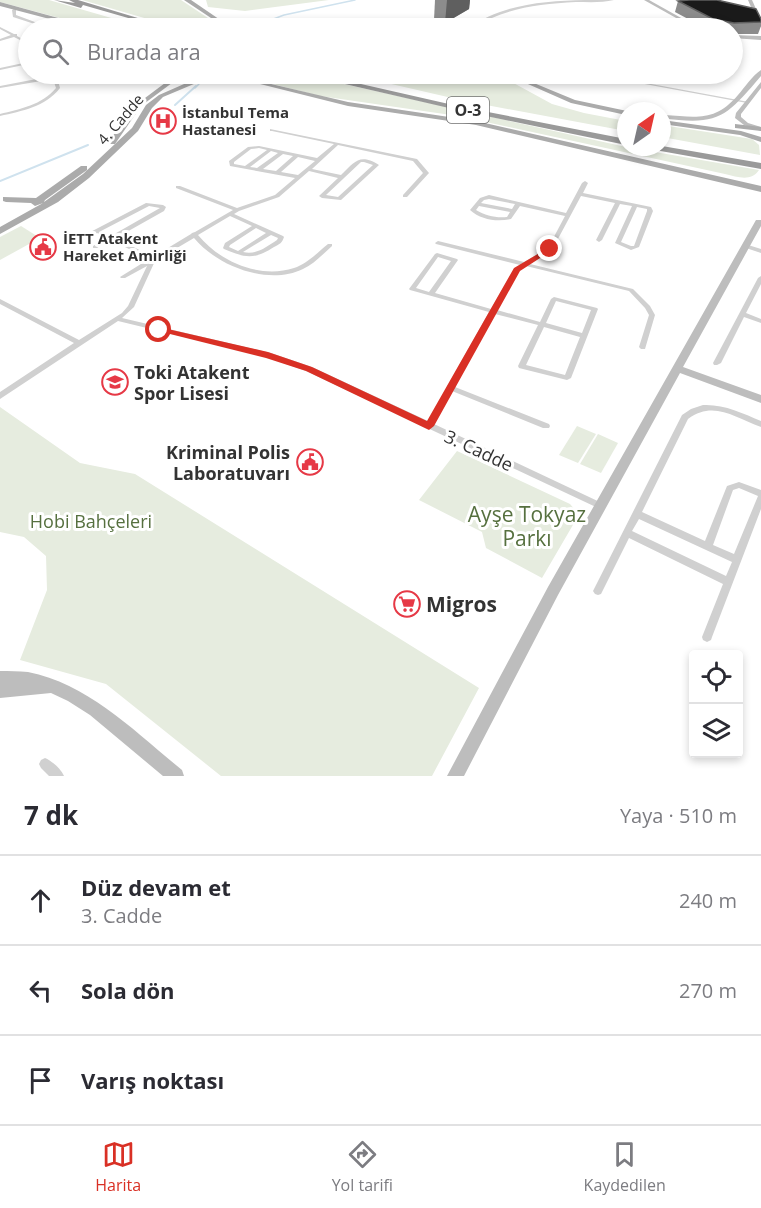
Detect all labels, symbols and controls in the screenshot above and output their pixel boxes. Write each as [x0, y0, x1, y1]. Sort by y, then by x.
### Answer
search box [18, 18, 743, 84]
icon: search [39, 35, 72, 68]
text: Burada ara [87, 36, 201, 66]
street label: 4. Cadde [92, 89, 148, 149]
road number: O-3 [447, 97, 489, 123]
place label: İstanbul Tema Hastanesi [182, 102, 289, 139]
north arrow [617, 102, 671, 156]
hospital icon: İstanbul Tema Hastanesi [148, 106, 178, 136]
place label: İETT Atakent Hareket Amirliği [63, 228, 186, 265]
public building icon: İETT Atakent Hareket Amirliği [28, 232, 58, 262]
route end [536, 235, 562, 261]
route start [145, 316, 171, 342]
place label: Toki Atakent Spor Lisesi [134, 360, 250, 405]
school or university icon: Toki Atakent Spor Lisesi [100, 367, 130, 397]
street label: 3. Cadde [441, 424, 517, 476]
place label: Kriminal Polis Laboratuvarı [166, 440, 290, 485]
public building icon: Kriminal Polis Laboratuvarı [295, 447, 325, 477]
park label: Ayşe Tokyaz Parkı [468, 500, 586, 552]
park label: Hobi Bahçeleri [30, 509, 152, 533]
supermarket icon: Migros [392, 589, 422, 619]
place label: Migros [426, 590, 497, 618]
map controls [689, 650, 743, 758]
button: locate [689, 650, 743, 704]
button: layers [689, 704, 743, 758]
text: 7 dk [24, 797, 78, 833]
text: Yaya · 510 m [620, 802, 737, 829]
text: Düz devam et [81, 872, 231, 902]
icon: ahead [24, 884, 57, 917]
text: 240 m [679, 887, 737, 914]
text: 3. Cadde [81, 902, 162, 929]
icon: left [24, 974, 57, 1007]
text: Sola dön [81, 975, 174, 1005]
text: 270 m [679, 977, 737, 1004]
icon: arrive [24, 1064, 57, 1097]
text: Varış noktası [81, 1065, 224, 1095]
tab: Harita [95, 1138, 141, 1196]
tab: Yol tarifi [332, 1138, 393, 1196]
tab: Kaydedilen [584, 1138, 666, 1196]

